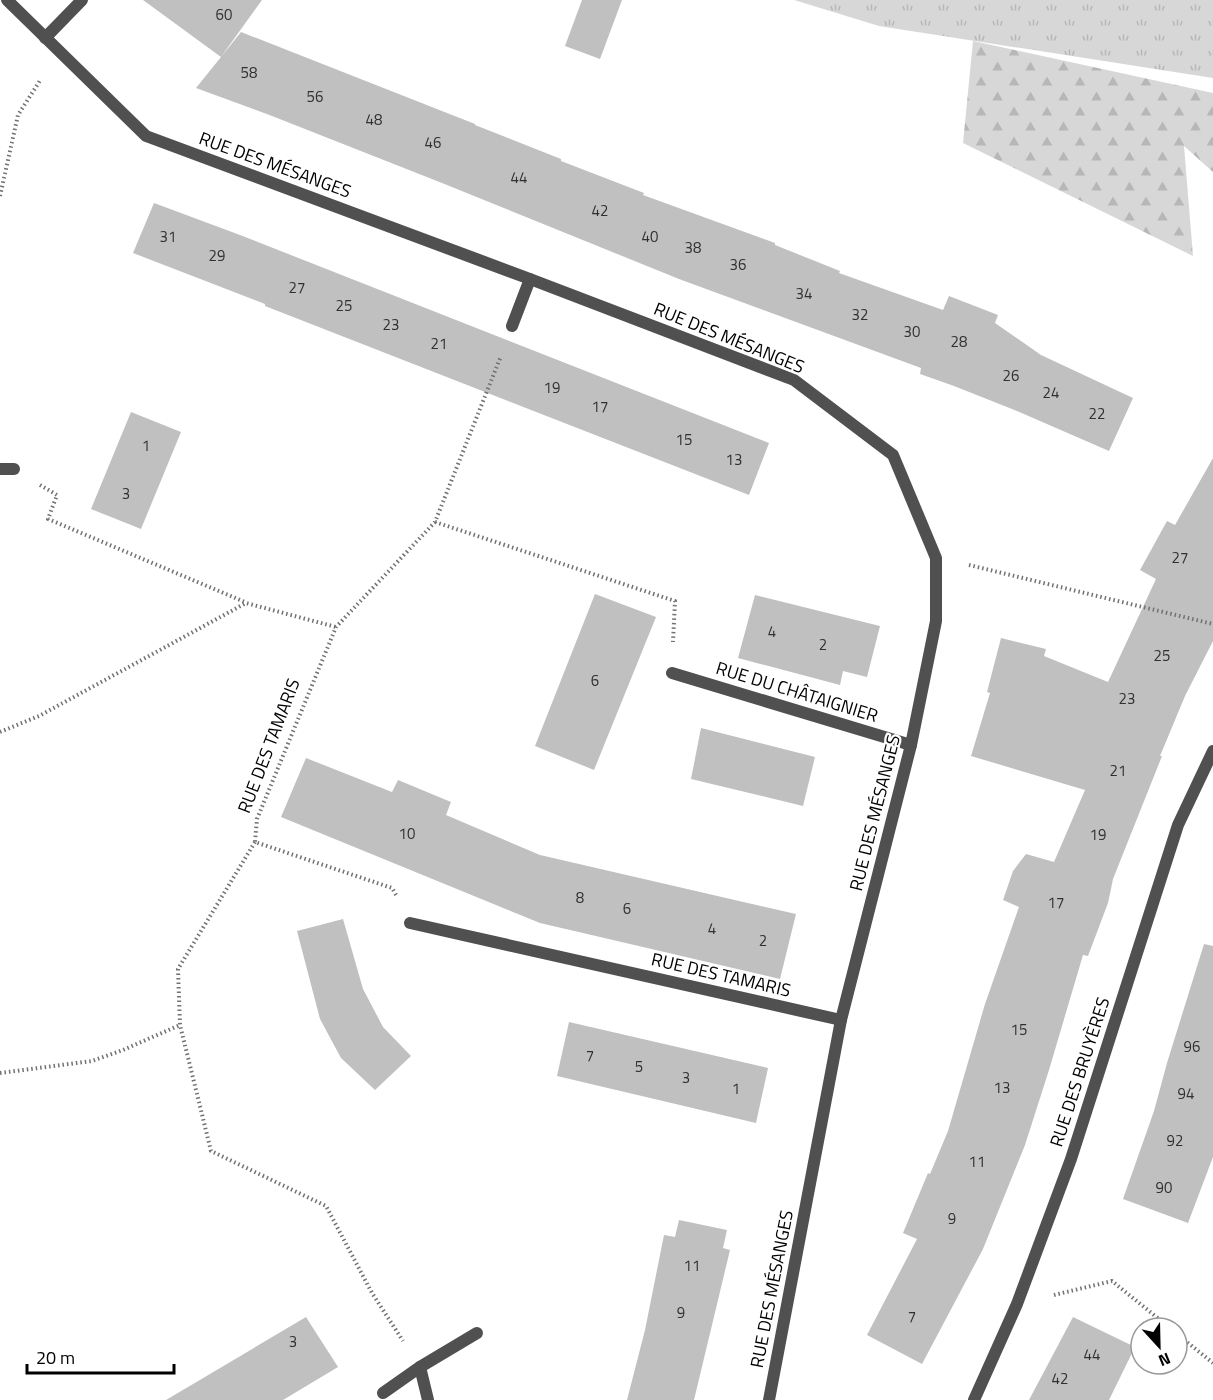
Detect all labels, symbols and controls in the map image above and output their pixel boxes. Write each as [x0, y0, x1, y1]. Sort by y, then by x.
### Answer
house number: 60 [216, 3, 232, 26]
house number: 58 [241, 61, 257, 84]
house number: 56 [307, 85, 323, 108]
house number: 48 [366, 108, 382, 131]
street label: RUE DES MÉSANGES [195, 124, 355, 205]
house number: 46 [425, 131, 441, 154]
house number: 44 [511, 166, 527, 189]
house number: 42 [592, 199, 608, 222]
house number: 31 [160, 225, 176, 248]
house number: 40 [642, 225, 658, 248]
house number: 38 [685, 236, 701, 259]
house number: 29 [209, 244, 225, 267]
house number: 36 [730, 253, 746, 276]
house number: 27 [289, 276, 305, 299]
house number: 34 [796, 282, 812, 305]
house number: 25 [336, 294, 352, 317]
street label: RUE DES MÉSANGES [650, 295, 808, 380]
house number: 32 [852, 303, 868, 326]
house number: 23 [383, 313, 399, 336]
house number: 30 [904, 320, 920, 343]
house number: 28 [951, 330, 967, 353]
house number: 21 [431, 332, 447, 355]
house number: 26 [1003, 364, 1019, 387]
house number: 19 [544, 376, 560, 399]
house number: 24 [1043, 381, 1059, 404]
house number: 17 [592, 395, 608, 418]
house number: 22 [1089, 402, 1105, 425]
house number: 15 [676, 428, 692, 451]
house number: 1 [142, 434, 150, 457]
house number: 13 [726, 448, 742, 471]
house number: 3 [122, 482, 130, 505]
house number: 27 [1172, 546, 1188, 569]
house number: 4 [768, 620, 776, 643]
house number: 2 [819, 633, 827, 656]
house number: 25 [1154, 644, 1170, 667]
street label: RUE DU CHÂTAIGNIER [713, 654, 881, 729]
house number: 6 [591, 669, 599, 692]
street label: RUE DES TAMARIS [230, 675, 307, 817]
house number: 23 [1119, 687, 1135, 710]
street label: RUE DES MÉSANGES [842, 732, 907, 894]
house number: 21 [1110, 759, 1126, 782]
house number: 10 [399, 822, 415, 845]
house number: 19 [1090, 823, 1106, 846]
house number: 8 [576, 886, 584, 909]
house number: 17 [1048, 891, 1064, 914]
house number: 6 [623, 897, 631, 920]
house number: 4 [708, 917, 716, 940]
house number: 2 [759, 929, 767, 952]
street label: RUE DES TAMARIS [649, 945, 793, 1004]
street label: RUE DES BRUYÈRES [1043, 993, 1116, 1150]
house number: 15 [1011, 1018, 1027, 1041]
house number: 96 [1184, 1035, 1200, 1058]
house number: 7 [586, 1044, 594, 1067]
house number: 5 [635, 1055, 643, 1078]
house number: 3 [682, 1066, 690, 1089]
house number: 13 [994, 1076, 1010, 1099]
house number: 1 [732, 1077, 740, 1100]
house number: 94 [1178, 1082, 1194, 1105]
house number: 92 [1167, 1129, 1183, 1152]
house number: 11 [969, 1150, 985, 1173]
house number: 90 [1156, 1176, 1172, 1199]
house number: 9 [948, 1207, 956, 1230]
street label: RUE DES MÉSANGES [743, 1208, 800, 1370]
house number: 11 [684, 1254, 700, 1277]
house number: 9 [677, 1301, 685, 1324]
house number: 7 [908, 1305, 916, 1328]
north arrow [1129, 1316, 1189, 1376]
house number: 3 [289, 1330, 297, 1353]
scale bar [27, 1337, 174, 1375]
house number: 44 [1084, 1343, 1100, 1366]
text: 20 m [36, 1344, 75, 1371]
text: N [1155, 1347, 1174, 1373]
house number: 42 [1052, 1367, 1068, 1390]

